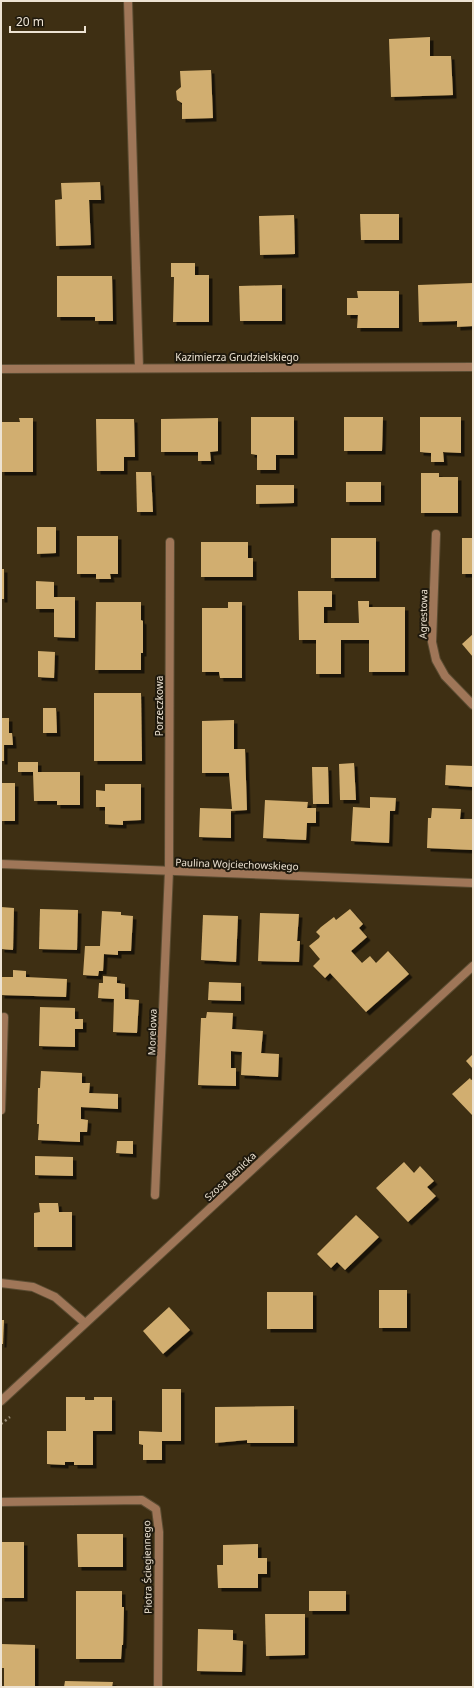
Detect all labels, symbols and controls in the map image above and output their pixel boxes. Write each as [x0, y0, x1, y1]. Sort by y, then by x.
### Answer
scale bar [10, 8, 85, 34]
text: 20 m [16, 13, 44, 30]
street label: Kazimierza Grudzielskiego [175, 350, 299, 364]
street label: Agrestowa [416, 589, 430, 639]
street label: Porzeczkowa [152, 676, 166, 736]
street label: Paulina Wojciechowskiego [175, 855, 299, 873]
street label: Morelowa [144, 1008, 160, 1056]
street label: Szosa Benicka [201, 1148, 259, 1204]
street label: Piotra Ściegiennego [139, 1520, 155, 1614]

